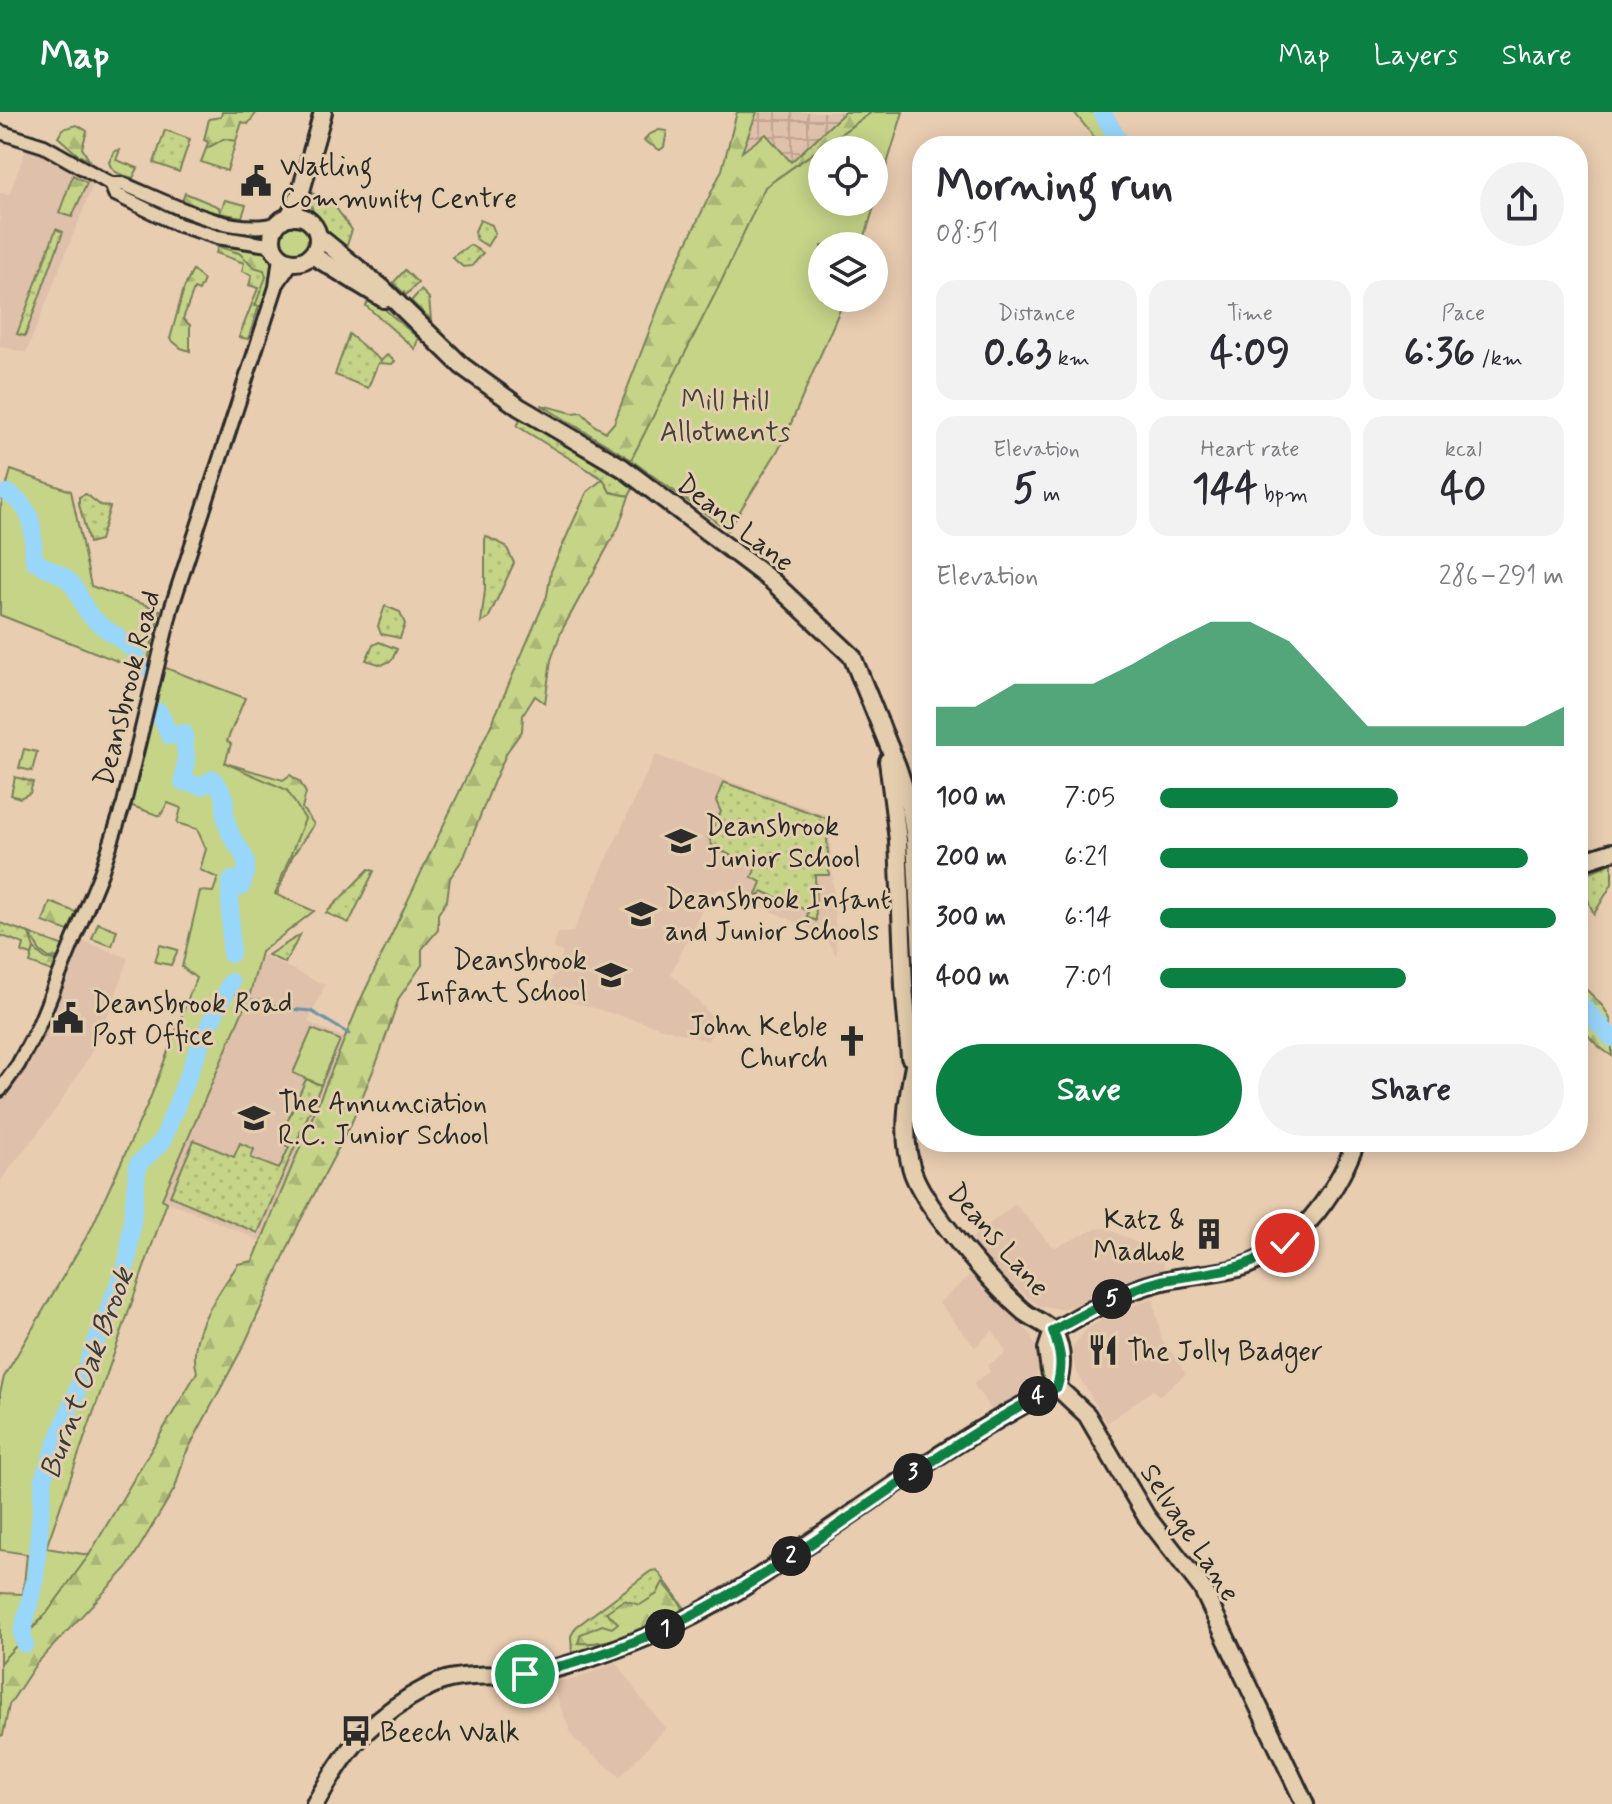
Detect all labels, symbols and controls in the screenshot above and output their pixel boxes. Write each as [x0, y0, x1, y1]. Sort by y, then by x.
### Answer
text: Map [40, 32, 110, 81]
text: Map [1279, 38, 1330, 75]
text: Layers [1374, 38, 1458, 75]
text: Share [1502, 38, 1572, 75]
map controls [808, 136, 888, 312]
button: locate [808, 136, 888, 216]
place label: Watling Community Centre [280, 149, 517, 218]
text: Morning run [936, 158, 1173, 216]
button: share [1480, 162, 1564, 246]
public building icon: Watling Community Centre [239, 164, 273, 198]
text: 08:51 [936, 217, 999, 251]
button: layers [808, 232, 888, 312]
text: Distance [998, 300, 1075, 328]
text: Time [1227, 300, 1273, 328]
text: Pace [1441, 300, 1485, 328]
text: 0.63 [984, 328, 1052, 380]
text: 4:09 [1210, 328, 1290, 380]
text: 6:36 [1404, 328, 1475, 380]
text: km [1052, 345, 1090, 373]
text: /km [1475, 345, 1523, 373]
park label: Mill Hill Allotments [660, 383, 790, 452]
text: Elevation [993, 436, 1080, 464]
text: Heart rate [1201, 436, 1299, 464]
text: kcal [1445, 436, 1482, 464]
text: 5 [1013, 464, 1037, 516]
text: 144 [1192, 464, 1258, 516]
text: 40 [1440, 464, 1486, 516]
street label: Deans Lane [668, 466, 801, 582]
text: m [1037, 481, 1060, 509]
text: bpm [1258, 481, 1308, 509]
text: Elevation [936, 560, 1038, 594]
text: 286–291 m [1439, 560, 1564, 594]
street label: Deansbrook Road [86, 587, 171, 790]
text: 100 m [936, 781, 1006, 815]
text: 7:05 [1064, 781, 1115, 815]
place label: Deansbrook Junior School [705, 809, 861, 878]
school or university icon: Deansbrook Junior School [664, 824, 698, 858]
text: 200 m [936, 841, 1007, 875]
text: 6:21 [1064, 841, 1108, 875]
place label: Deansbrook Infant and Junior Schools [665, 882, 891, 951]
school or university icon: Deansbrook Infant and Junior Schools [624, 897, 658, 931]
text: 300 m [936, 901, 1006, 935]
text: 6:14 [1064, 901, 1112, 935]
place label: Deansbrook Infant School [416, 943, 587, 1012]
school or university icon: Deansbrook Infant School [594, 958, 628, 992]
text: 400 m [936, 961, 1009, 995]
text: 7:01 [1064, 961, 1112, 995]
place label: Deansbrook Road Post Office [92, 986, 292, 1055]
public building icon: Deansbrook Road Post Office [51, 1001, 85, 1035]
place label: John Keble Church [689, 1009, 828, 1078]
church icon: John Keble Church [835, 1024, 869, 1058]
button: Save [936, 1044, 1242, 1136]
button: Share [1258, 1044, 1564, 1136]
place label: The Annunciation R.C. Junior School [278, 1086, 489, 1155]
school or university icon: The Annunciation R.C. Junior School [237, 1101, 271, 1135]
street label: Deans Lane [937, 1176, 1057, 1305]
place label: Katz & Madhok [1093, 1202, 1185, 1271]
pin [1251, 1209, 1319, 1277]
building icon: Katz & Madhok [1192, 1217, 1226, 1251]
icon: check [1263, 1221, 1307, 1265]
water label: Burnt Oak Brook [31, 1261, 144, 1484]
pin: 5 [1092, 1279, 1132, 1319]
text: 5 [1105, 1285, 1119, 1313]
restaurant icon: The Jolly Badger [1086, 1333, 1120, 1367]
place label: The Jolly Badger [1127, 1334, 1323, 1373]
pin: 4 [1018, 1376, 1058, 1416]
text: 4 [1032, 1382, 1044, 1410]
pin: 3 [893, 1453, 933, 1493]
street label: Selvage Lane [1130, 1457, 1247, 1610]
text: 3 [908, 1459, 918, 1487]
pin: 2 [771, 1536, 811, 1576]
text: 2 [786, 1542, 796, 1570]
pin: 1 [645, 1609, 685, 1649]
text: 1 [660, 1615, 670, 1643]
pin [491, 1640, 559, 1708]
icon: arrive [503, 1652, 547, 1696]
bus stop icon: Beech Walk [339, 1714, 373, 1748]
place label: Beech Walk [380, 1715, 520, 1752]

